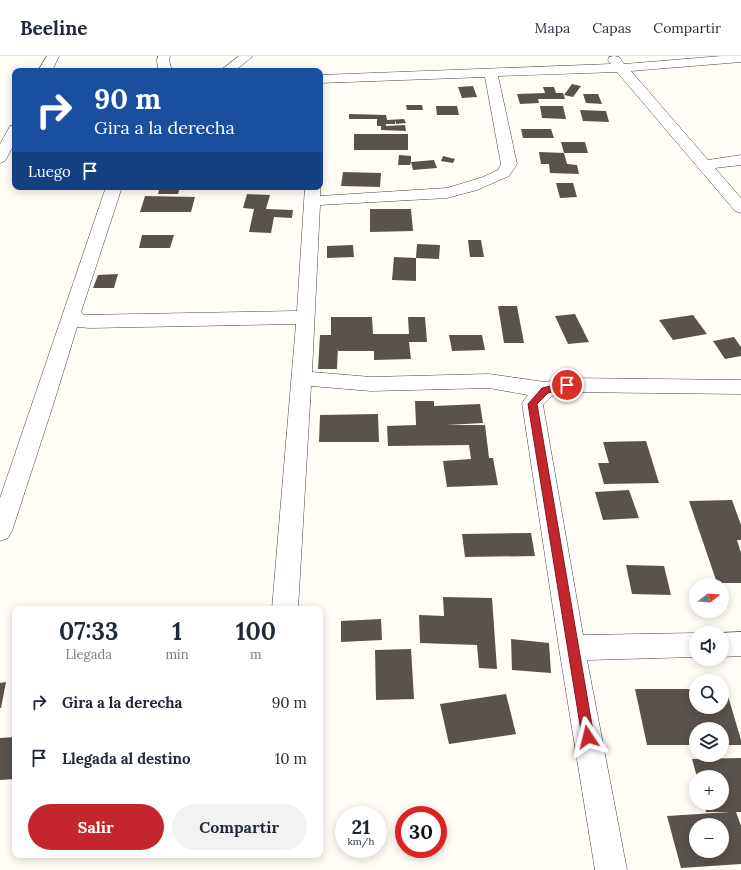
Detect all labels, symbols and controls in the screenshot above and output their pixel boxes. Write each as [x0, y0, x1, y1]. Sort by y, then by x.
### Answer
text: Beeline [20, 16, 88, 40]
text: Mapa [535, 19, 570, 37]
text: Capas [592, 19, 631, 37]
text: Compartir [653, 19, 721, 37]
text: 90 m [94, 81, 161, 117]
icon: right [28, 84, 80, 136]
text: Gira a la derecha [94, 116, 235, 139]
icon: arrive [79, 160, 101, 182]
text: Luego [28, 162, 71, 181]
pin [550, 368, 584, 402]
icon: arrive [556, 374, 578, 396]
north arrow [689, 578, 729, 618]
map controls [689, 578, 729, 858]
text: 07:33 [59, 616, 118, 647]
text: 1 [172, 616, 182, 647]
text: 100 [236, 616, 276, 647]
button: sound [689, 626, 729, 666]
text: Llegada [65, 646, 112, 663]
text: min [165, 646, 189, 663]
text: m [250, 646, 262, 663]
button: search [689, 674, 729, 714]
icon: right [28, 691, 50, 713]
text: Gira a la derecha [62, 693, 182, 712]
text: 90 m [272, 693, 307, 712]
position arrow [567, 716, 609, 758]
button: layers [689, 722, 729, 762]
icon: arrive [28, 747, 50, 769]
text: Llegada al destino [62, 749, 191, 768]
text: 10 m [275, 749, 307, 768]
button: + [689, 770, 729, 810]
button: Salir [28, 804, 164, 850]
button: Compartir [172, 804, 307, 850]
speed limit sign: 30 [395, 806, 447, 858]
text: 21 [352, 814, 370, 839]
button: − [689, 818, 729, 858]
text: km/h [347, 835, 375, 848]

